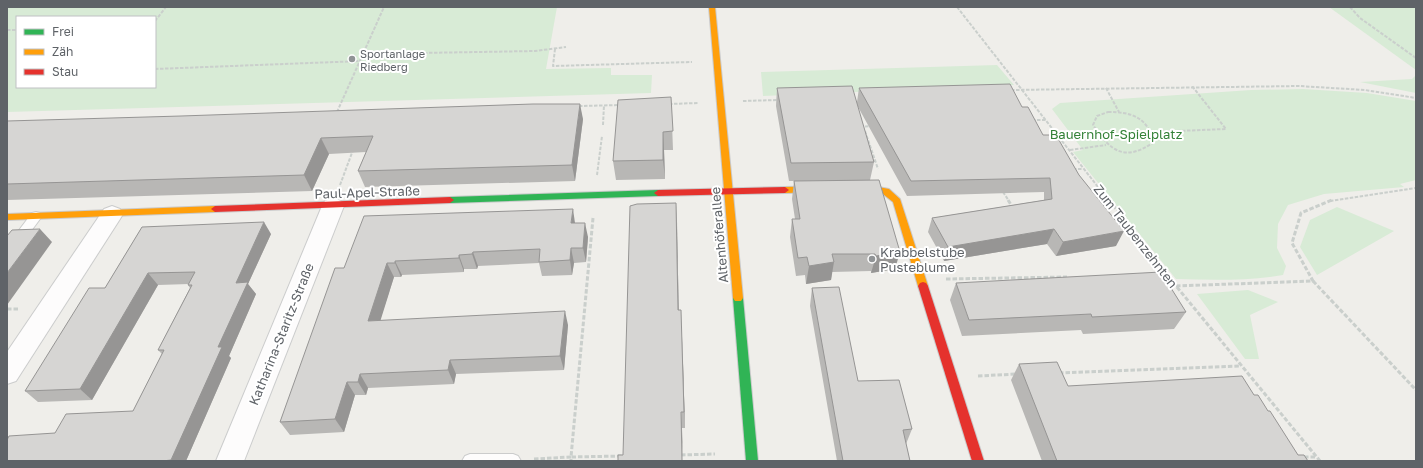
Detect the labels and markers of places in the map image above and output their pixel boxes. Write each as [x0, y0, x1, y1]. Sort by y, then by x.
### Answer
place label: Sportanlage Riedberg [360, 47, 425, 73]
marker: Sportanlage Riedberg [347, 54, 357, 64]
place label: Krabbelstube Pusteblume [880, 244, 964, 275]
marker: Krabbelstube Pusteblume [867, 254, 877, 264]

